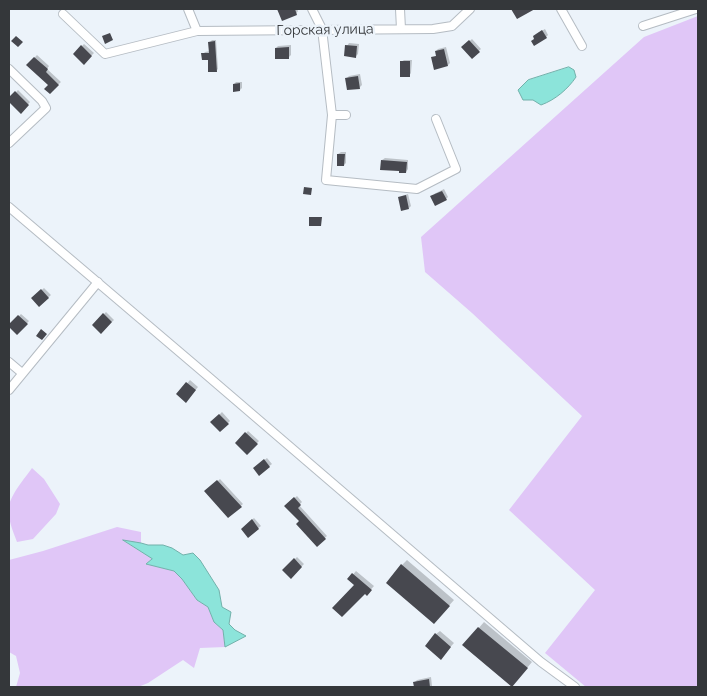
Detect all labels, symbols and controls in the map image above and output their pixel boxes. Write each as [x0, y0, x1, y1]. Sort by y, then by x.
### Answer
street label: Горская улица [276, 21, 374, 39]

